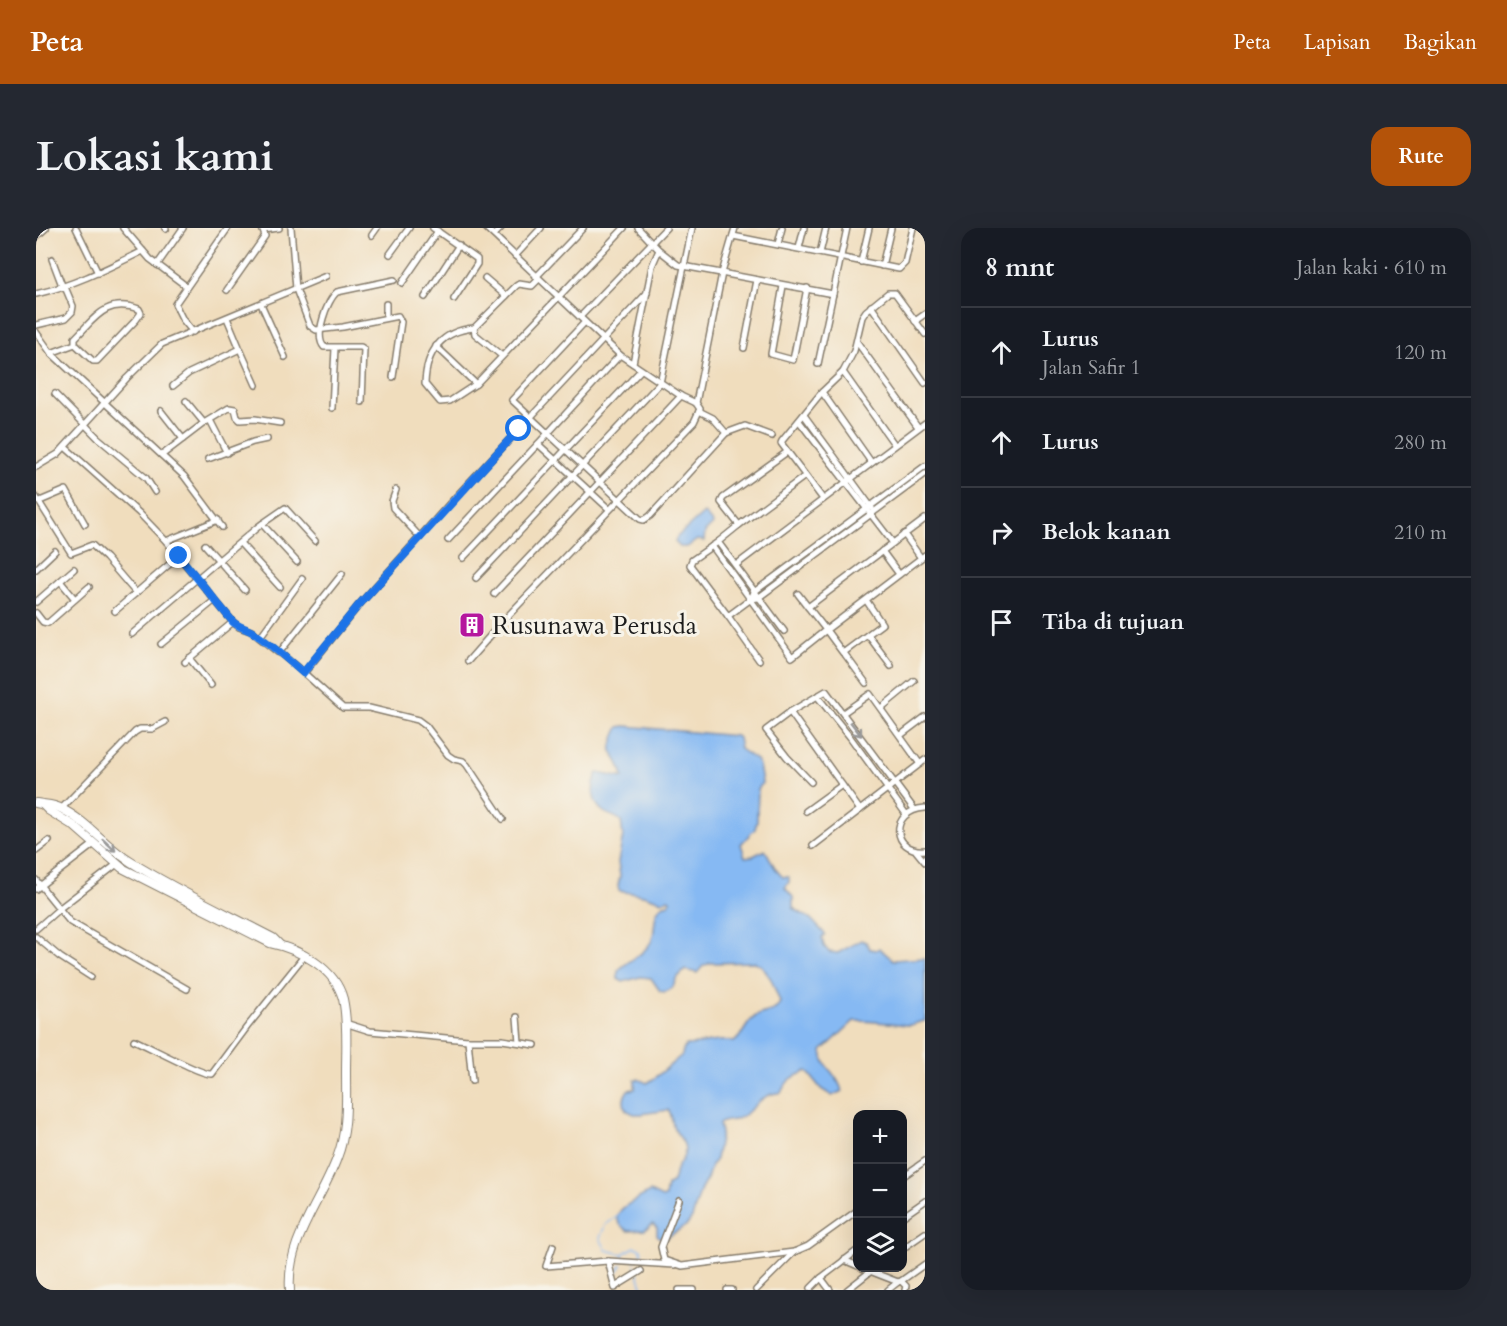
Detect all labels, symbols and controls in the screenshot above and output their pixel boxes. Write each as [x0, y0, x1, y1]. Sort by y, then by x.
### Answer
text: Peta [30, 23, 83, 61]
text: Peta [1233, 28, 1271, 57]
text: Lapisan [1304, 28, 1371, 57]
text: Bagikan [1404, 28, 1477, 57]
button: Rute [1371, 127, 1471, 186]
text: Lokasi kami [36, 128, 274, 185]
text: 8 mnt [985, 250, 1054, 285]
text: Jalan kaki · 610 m [1297, 254, 1447, 281]
text: Lurus [1042, 324, 1099, 354]
icon: ahead [985, 336, 1018, 369]
text: 120 m [1394, 339, 1447, 366]
text: Jalan Safir 1 [1042, 354, 1141, 381]
route start [505, 415, 531, 441]
icon: ahead [985, 426, 1018, 459]
text: Lurus [1042, 427, 1099, 457]
text: 280 m [1394, 429, 1447, 456]
icon: right [985, 516, 1018, 549]
text: Belok kanan [1042, 517, 1171, 547]
text: 210 m [1394, 519, 1447, 546]
route end [165, 542, 191, 568]
icon: arrive [985, 606, 1018, 639]
text: Tiba di tujuan [1042, 607, 1184, 637]
place label: Rusunawa Perusda [492, 608, 697, 643]
building icon: Rusunawa Perusda [457, 610, 487, 640]
one-way arrow [849, 721, 862, 737]
one-way arrow [101, 838, 116, 852]
map controls [853, 1110, 907, 1272]
button: + [853, 1110, 907, 1164]
button: − [853, 1164, 907, 1218]
button: layers [853, 1218, 907, 1272]

